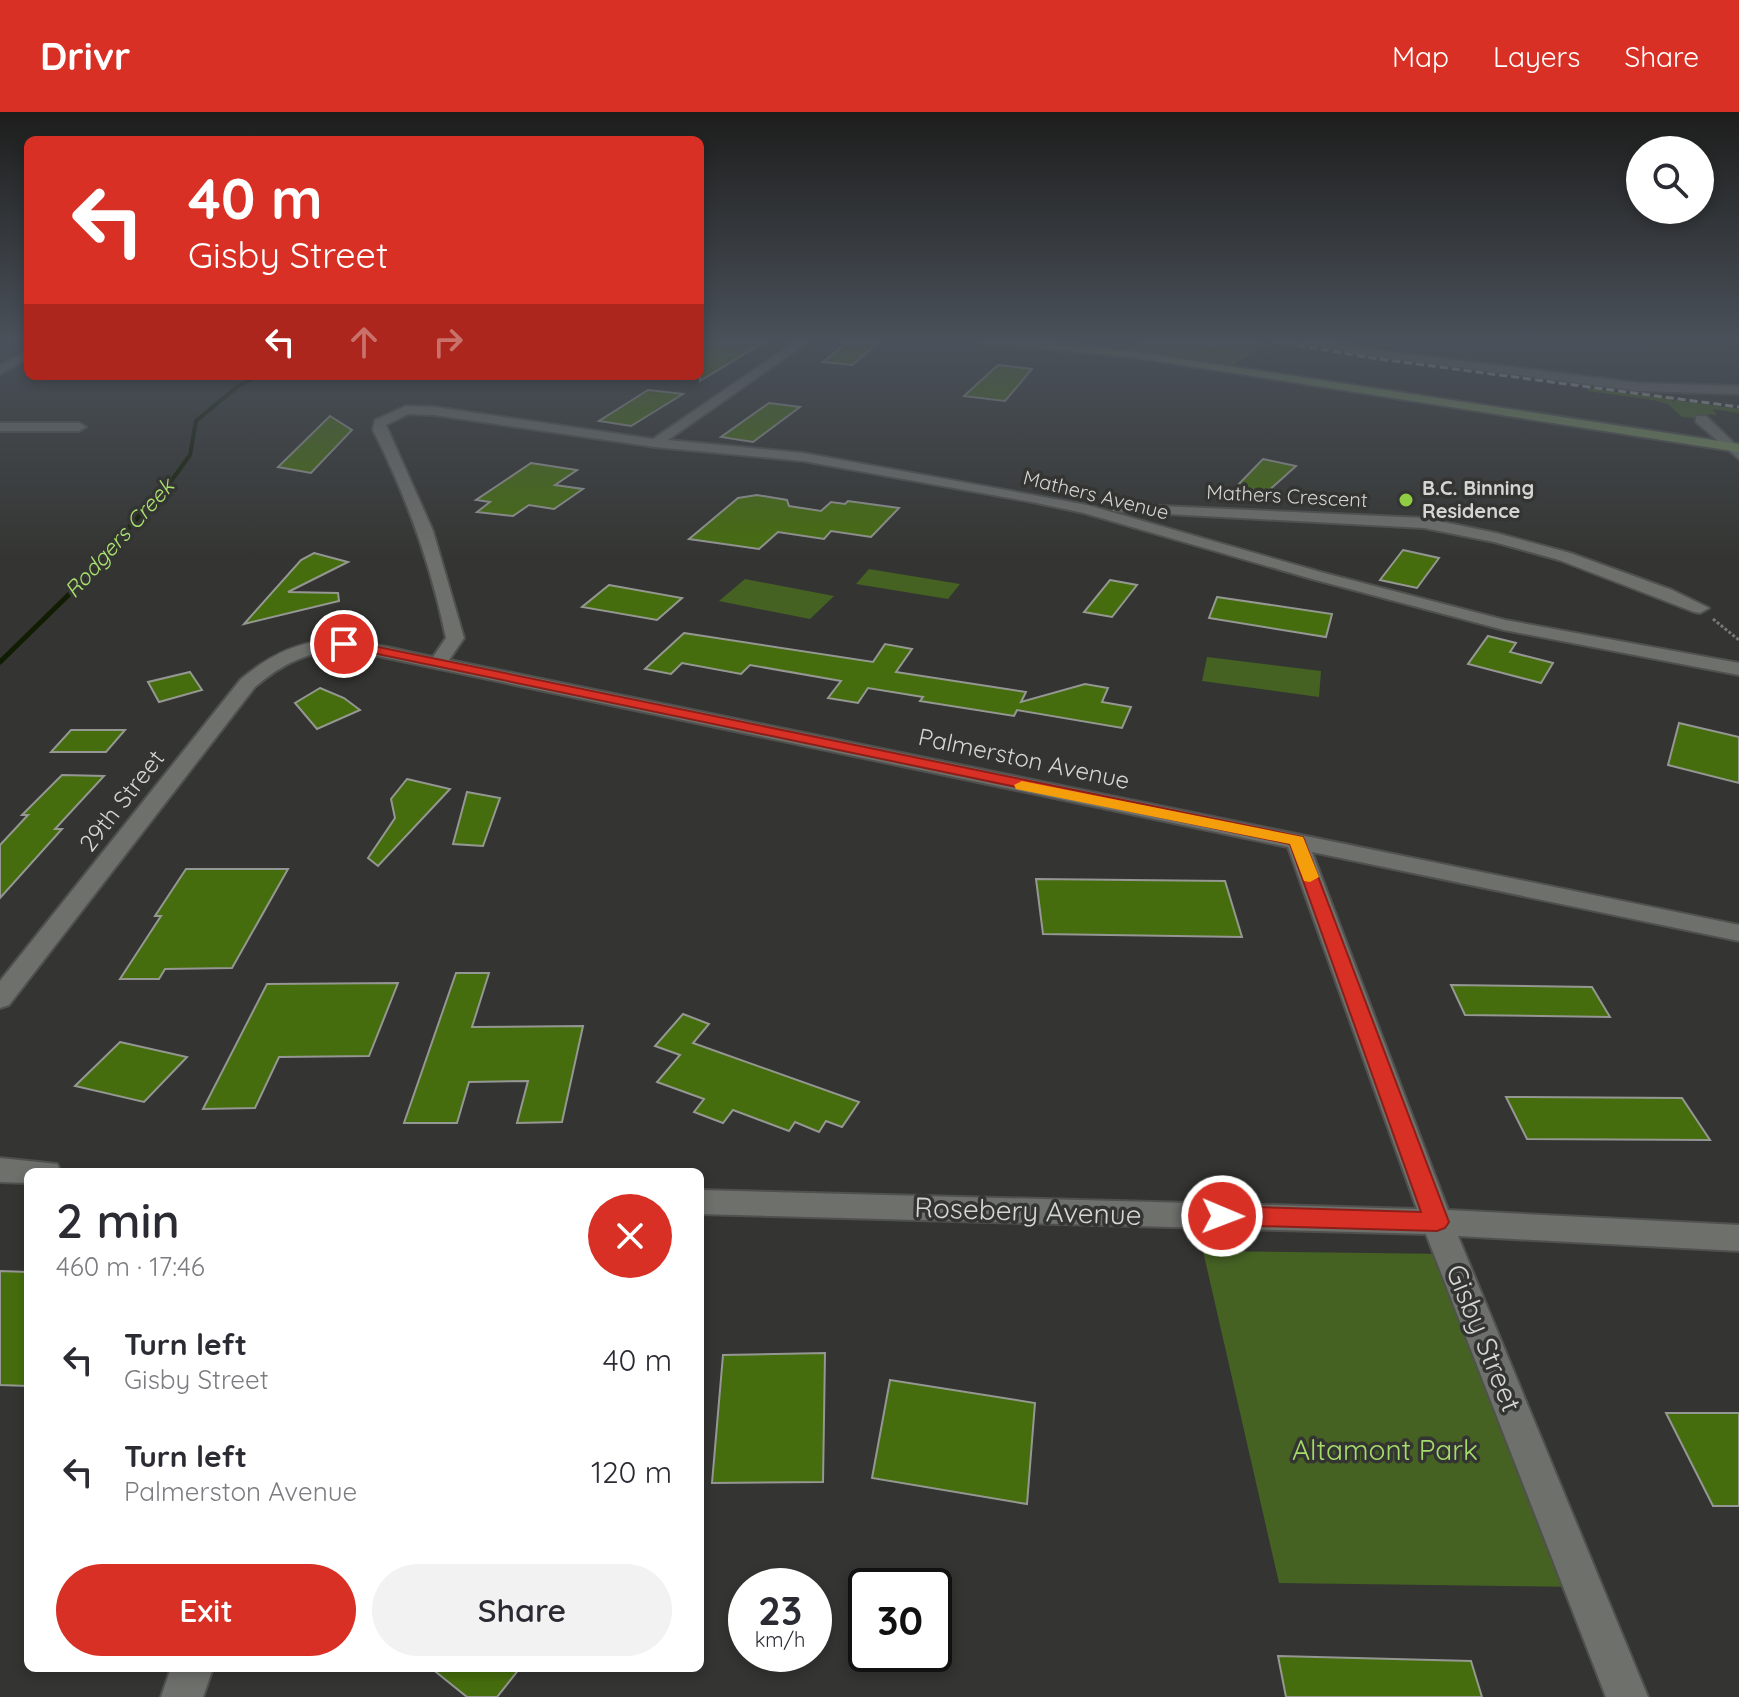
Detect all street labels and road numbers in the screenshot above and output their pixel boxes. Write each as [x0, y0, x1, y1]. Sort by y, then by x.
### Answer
street label: Mathers Avenue [1021, 464, 1171, 525]
street label: Mathers Crescent [1206, 479, 1369, 512]
street label: Palmerston Avenue [916, 721, 1133, 795]
street label: 29th Street [72, 744, 170, 857]
street label: Rosebery Avenue [914, 1189, 1142, 1232]
street label: Gisby Street [1439, 1259, 1530, 1417]

